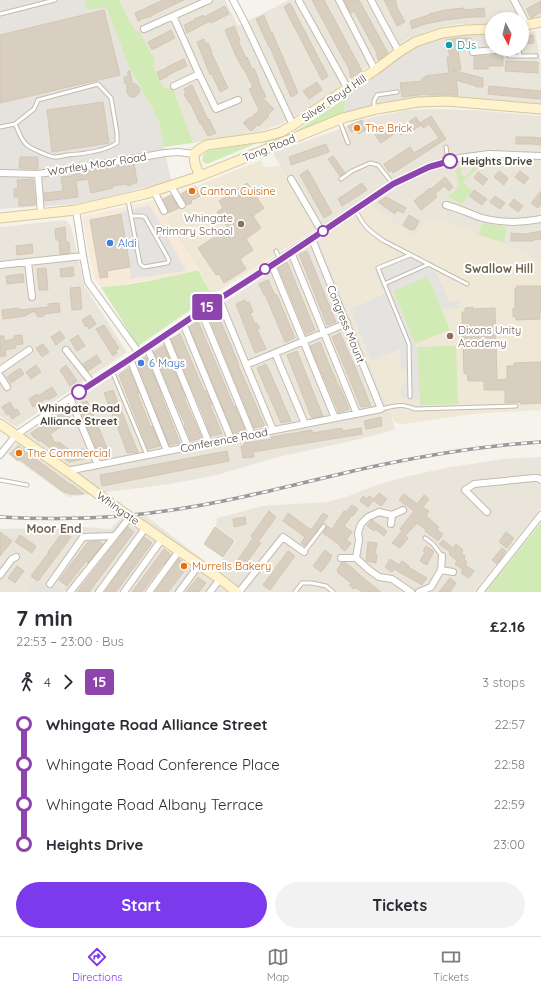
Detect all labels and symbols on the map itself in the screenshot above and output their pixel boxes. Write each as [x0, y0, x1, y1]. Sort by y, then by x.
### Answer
north arrow [485, 12, 529, 56]
place label: DJs [457, 38, 476, 52]
marker: DJs [444, 40, 454, 50]
street label: Silver Royd Hill [299, 71, 369, 125]
place label: The Brick [365, 121, 413, 135]
marker: The Brick [352, 123, 362, 133]
street label: Tong Road [241, 131, 297, 165]
street label: Wortley Moor Road [47, 149, 147, 179]
marker: Heights Drive [442, 153, 458, 169]
place label: Heights Drive [461, 154, 533, 168]
place label: Canton Cuisine [200, 184, 276, 198]
marker: Canton Cuisine [187, 186, 197, 196]
place label: Whingate Primary School [156, 211, 233, 238]
marker: Whingate Primary School [236, 219, 246, 229]
unlabelled marker [317, 225, 329, 237]
place label: Aldi [118, 236, 137, 250]
marker: Aldi [105, 238, 115, 248]
district label: Swallow Hill [465, 261, 533, 276]
unlabelled marker [259, 263, 271, 275]
street label: Congress Mount [324, 283, 368, 365]
line badge: 15 [189, 294, 225, 320]
place label: Dixons Unity Academy [458, 323, 521, 350]
marker: Dixons Unity Academy [445, 331, 455, 341]
place label: 6 Mays [149, 356, 185, 370]
marker: 6 Mays [136, 358, 146, 368]
marker: Whingate Road Alliance Street [71, 384, 87, 400]
place label: Whingate Road Alliance Street [38, 401, 120, 428]
street label: Conference Road [179, 425, 269, 455]
place label: The Commercial [27, 446, 110, 460]
marker: The Commercial [14, 448, 24, 458]
street label: Whingate [94, 488, 142, 528]
district label: Moor End [27, 521, 81, 536]
place label: Murrells Bakery [192, 559, 271, 573]
marker: Murrells Bakery [179, 561, 189, 571]

